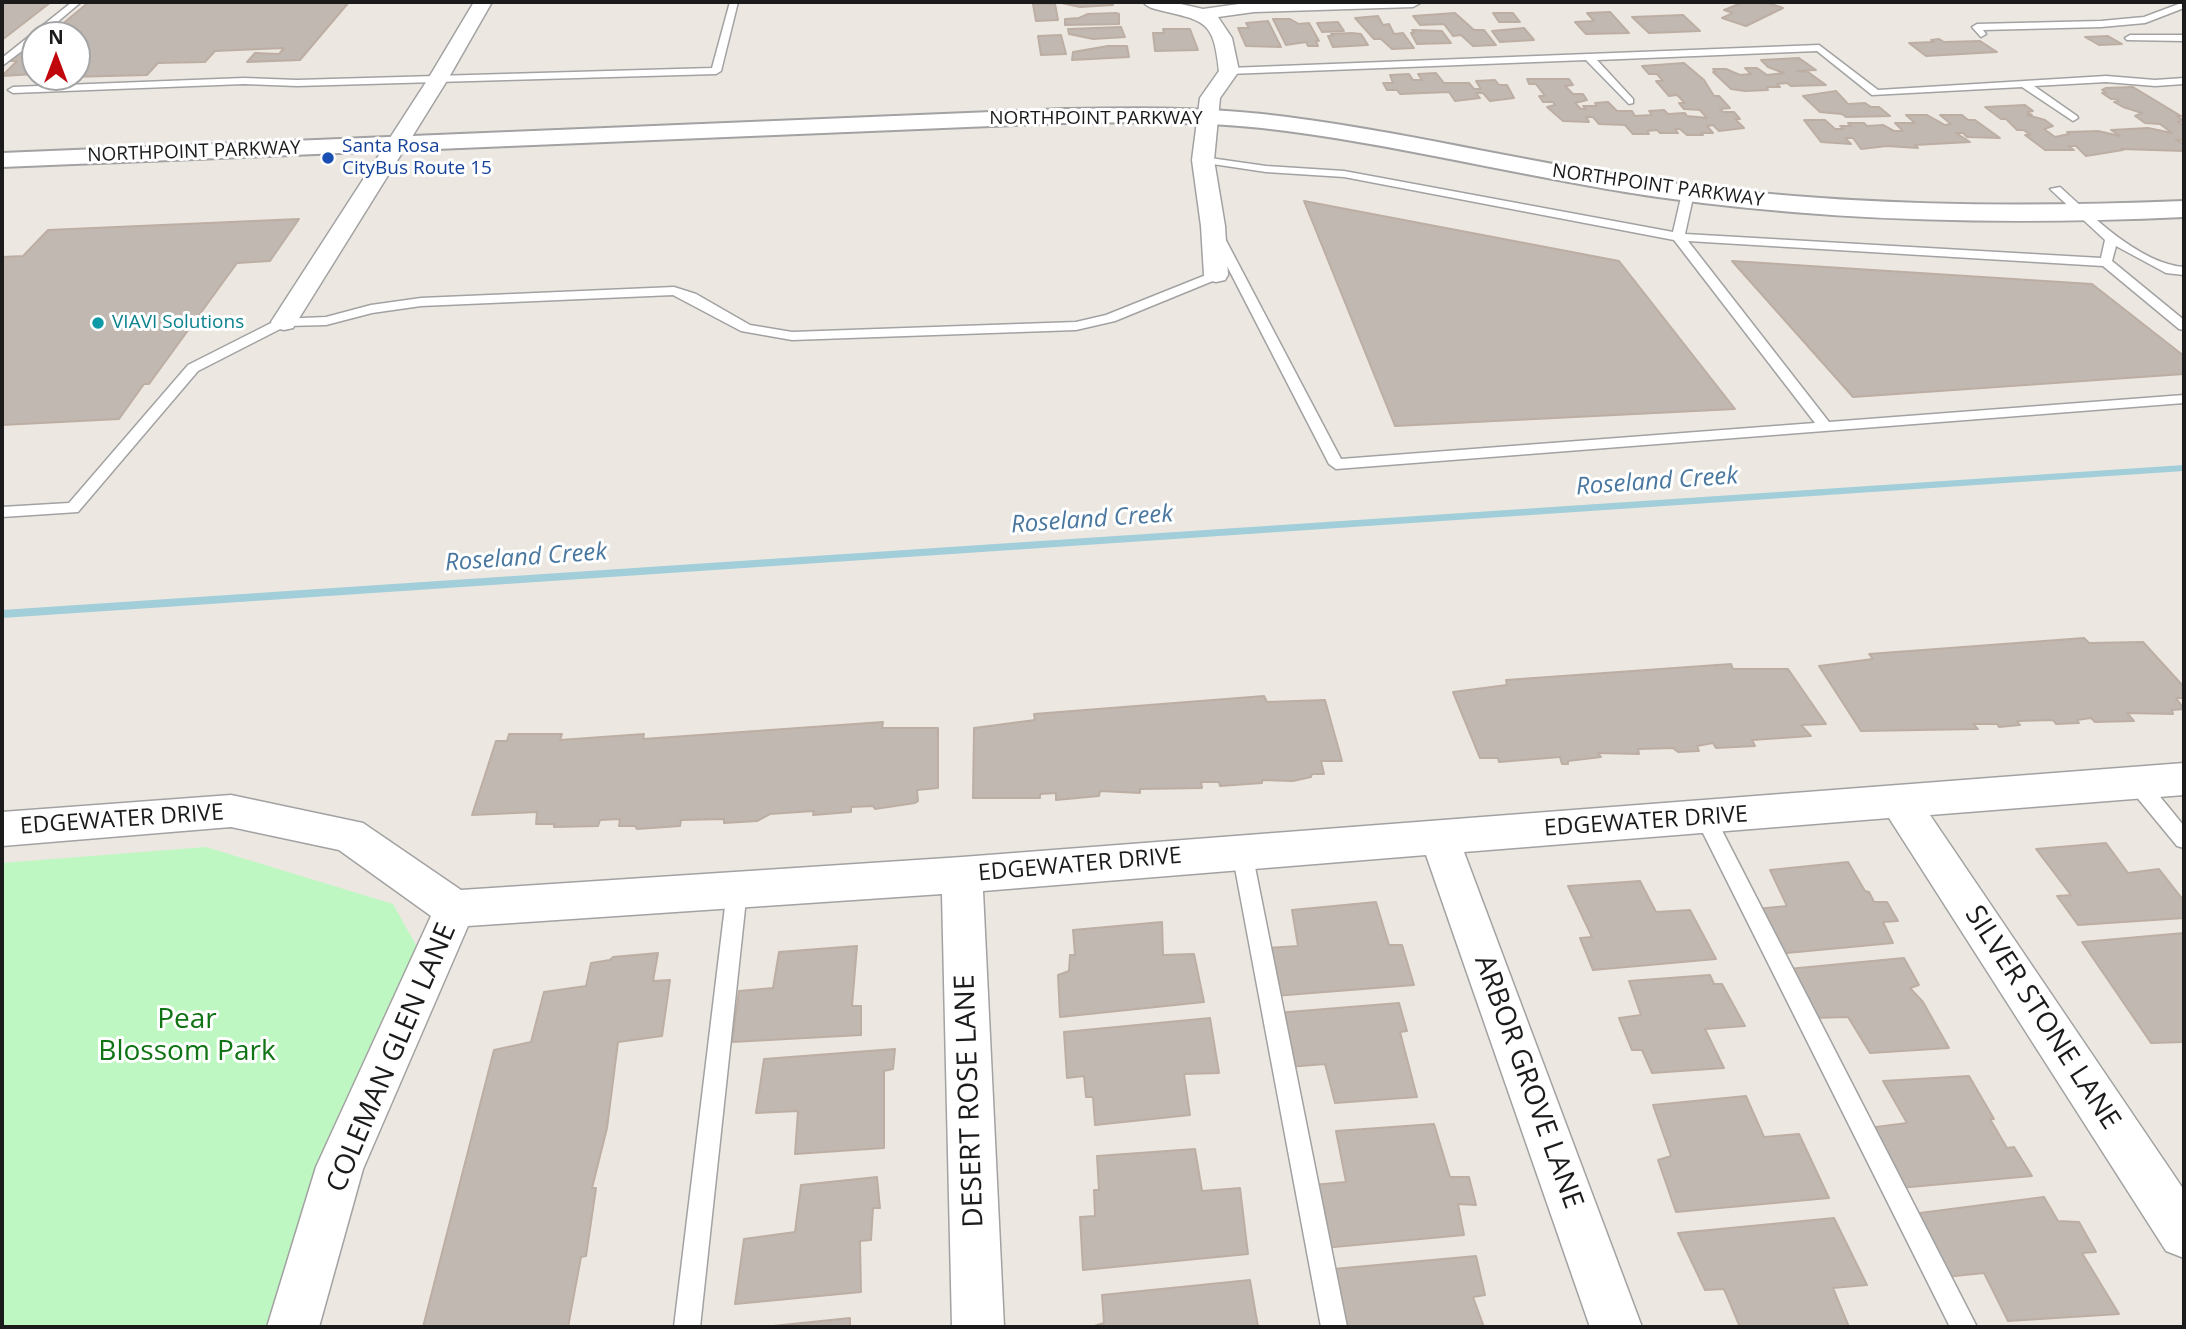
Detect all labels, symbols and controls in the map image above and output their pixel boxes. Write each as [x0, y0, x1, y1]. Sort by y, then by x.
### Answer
north arrow [21, 21, 91, 91]
text: N [48, 24, 64, 50]
street label: NORTHPOINT PARKWAY [989, 108, 1203, 130]
place label: Santa Rosa CityBus Route 15 [342, 136, 492, 180]
street label: NORTHPOINT PARKWAY [87, 137, 301, 167]
marker: Santa Rosa CityBus Route 15 [320, 150, 336, 166]
street label: NORTHPOINT PARKWAY [1551, 160, 1765, 212]
place label: VIAVI Solutions [112, 312, 244, 334]
marker: VIAVI Solutions [90, 315, 106, 331]
water label: Roseland Creek [1575, 462, 1739, 502]
water label: Roseland Creek [1010, 500, 1174, 540]
water label: Roseland Creek [444, 538, 608, 578]
street label: EDGEWATER DRIVE [19, 799, 225, 841]
street label: EDGEWATER DRIVE [1543, 801, 1749, 843]
street label: EDGEWATER DRIVE [977, 842, 1183, 888]
street label: SILVER STONE LANE [1957, 900, 2127, 1136]
street label: COLEMAN GLEN LANE [320, 919, 464, 1197]
street label: ARBOR GROVE LANE [1467, 951, 1589, 1213]
street label: DESERT ROSE LANE [949, 974, 991, 1228]
park label: Pear Blossom Park [98, 1003, 276, 1069]

